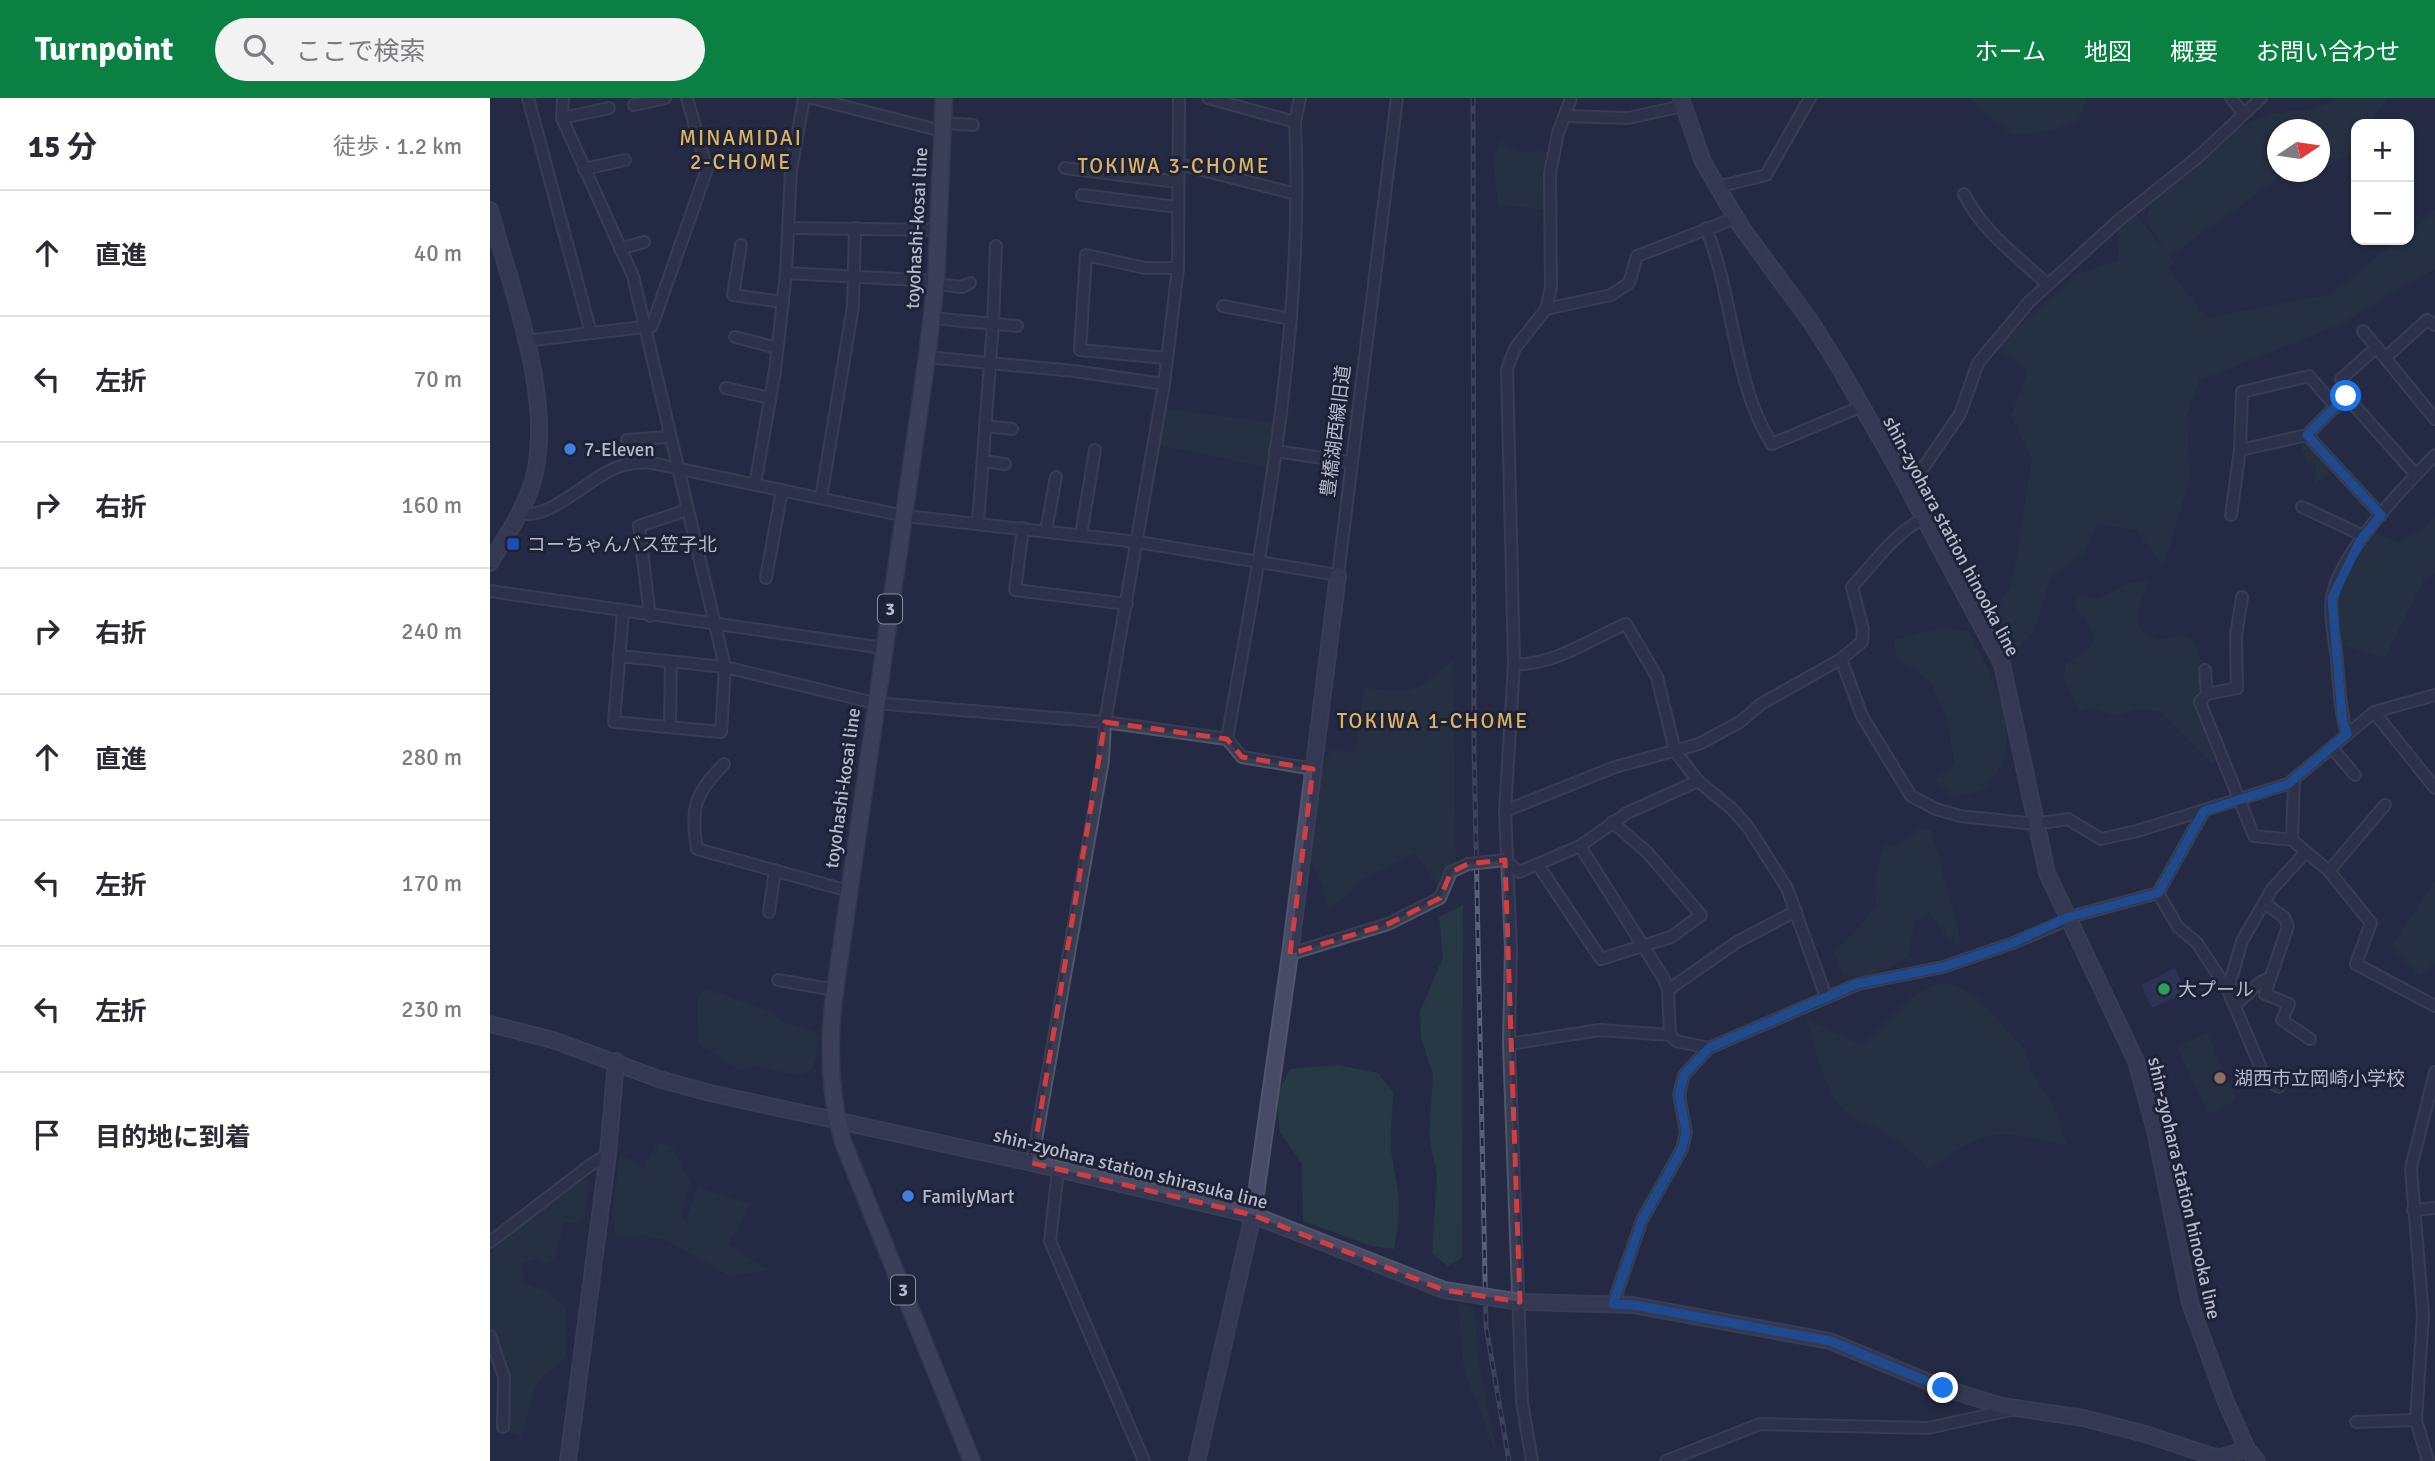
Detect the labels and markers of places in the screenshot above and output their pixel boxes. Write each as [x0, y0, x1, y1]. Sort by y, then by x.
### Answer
place label: 7-Eleven [584, 438, 655, 462]
marker: 7-Eleven [562, 441, 578, 457]
place label: コーちゃんバス笠子北 [527, 533, 717, 557]
marker: コーちゃんバス笠子北 [505, 536, 521, 552]
place label: 大プール [2178, 978, 2254, 1002]
marker: 大プール [2156, 981, 2172, 997]
place label: 湖西市立岡崎小学校 [2234, 1067, 2405, 1091]
marker: 湖西市立岡崎小学校 [2212, 1070, 2228, 1086]
place label: FamilyMart [922, 1185, 1015, 1209]
marker: FamilyMart [900, 1188, 916, 1204]

